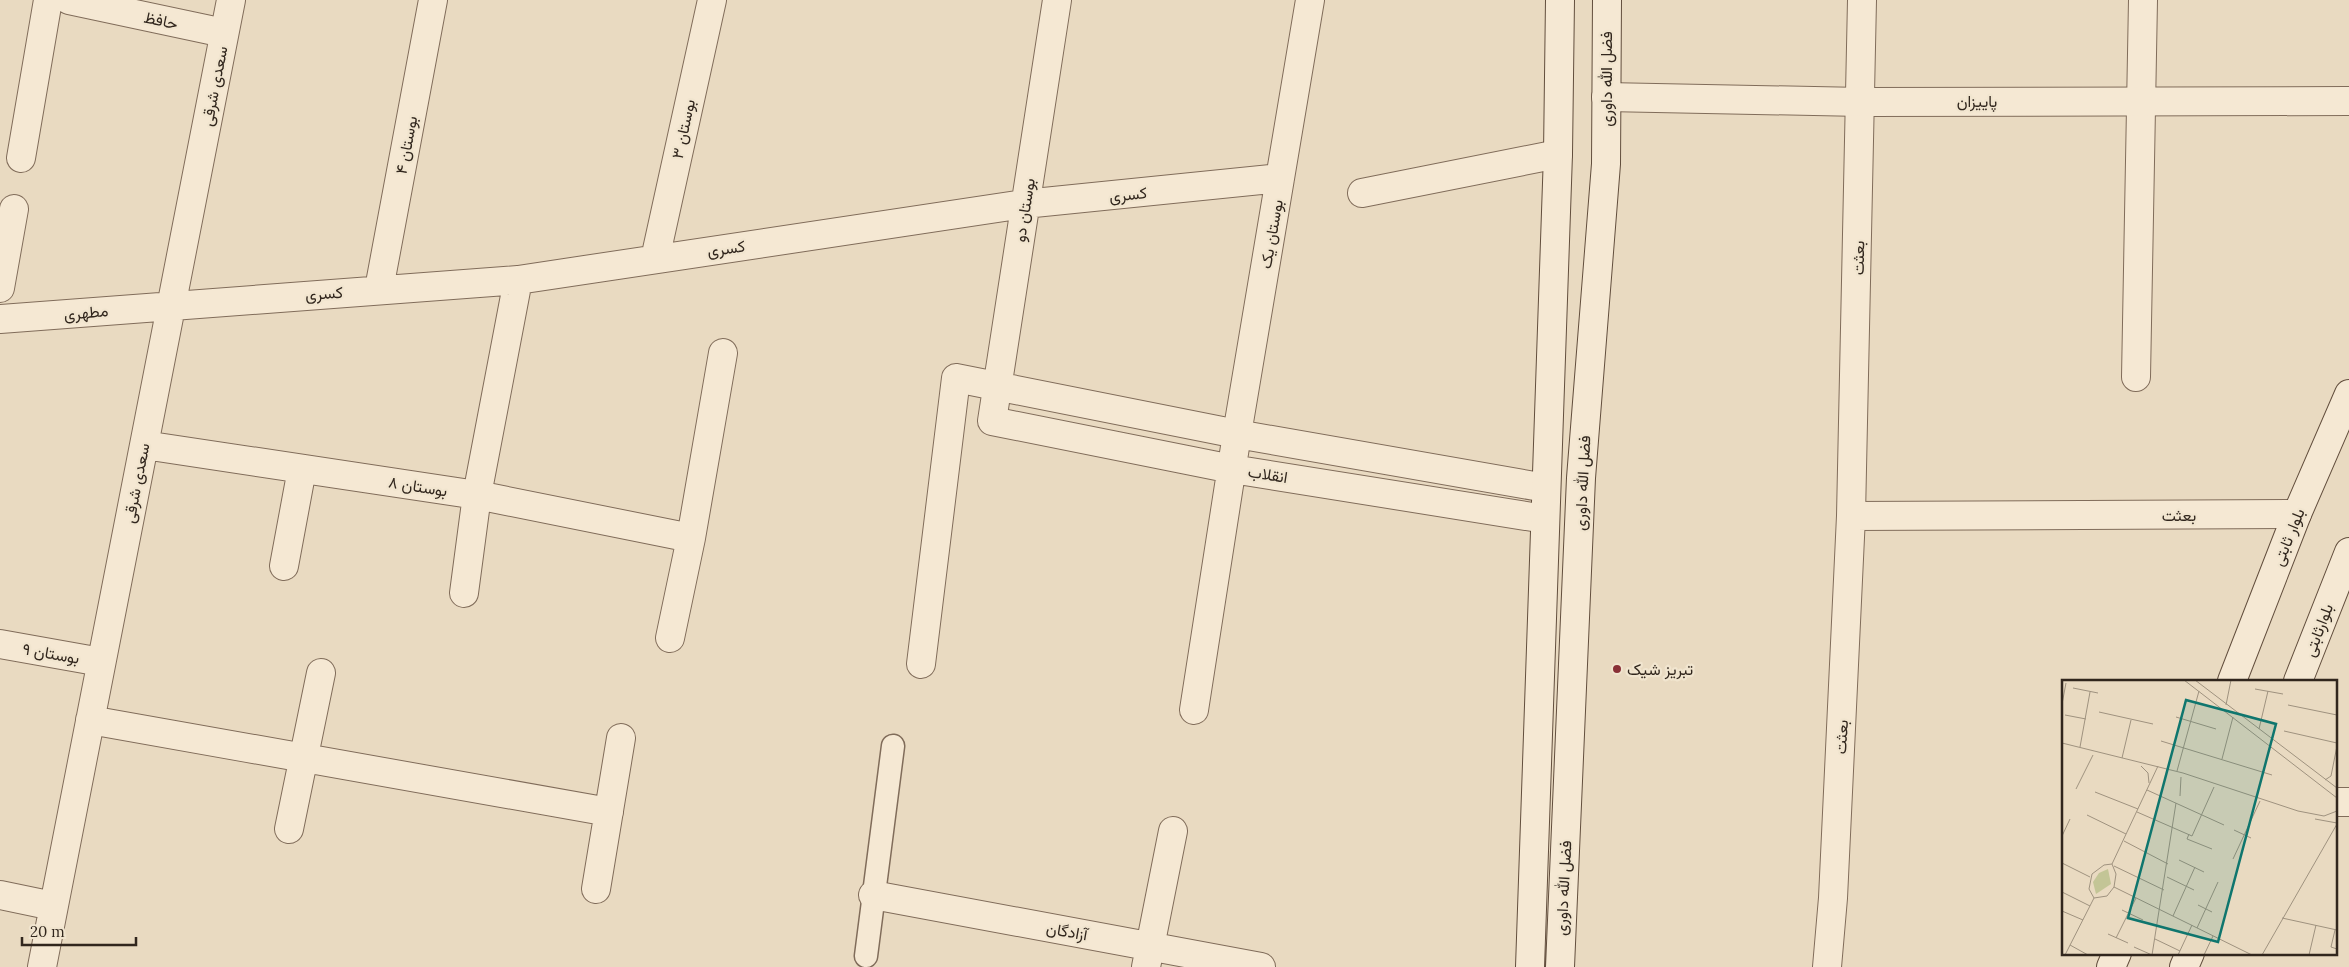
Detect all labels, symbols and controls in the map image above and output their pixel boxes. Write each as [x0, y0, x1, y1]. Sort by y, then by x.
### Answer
street label: حافظ [142, 7, 180, 33]
street label: فضل الله داوری [1596, 31, 1617, 127]
street label: سعدی شرقی [196, 44, 233, 128]
street label: پاییزان [1957, 91, 1997, 113]
street label: بوستان ۳ [667, 97, 700, 161]
street label: بوستان ۴ [391, 114, 422, 176]
street label: بوستان دو [1009, 177, 1040, 244]
street label: کسری [1108, 182, 1148, 207]
street label: بوستان یک [1255, 198, 1288, 270]
street label: کسری [706, 235, 746, 262]
street label: بعثت [1848, 241, 1868, 275]
street label: کسری [304, 282, 344, 305]
street label: مطهری [63, 300, 109, 325]
street label: فضل الله داوری [1570, 435, 1595, 531]
street label: سعدی شرقی [118, 441, 155, 525]
street label: انقلاب [1247, 461, 1289, 487]
street label: بوستان ۸ [387, 471, 449, 501]
street label: بعثت [2162, 505, 2196, 525]
street label: بلوار ثابتی [2267, 505, 2310, 569]
street label: بلوارثابتی [2299, 601, 2338, 660]
street label: بوستان ۹ [21, 638, 81, 669]
place label: تبریز شیک [1627, 659, 1693, 680]
marker: تبریز شیک [1611, 663, 1623, 675]
inset map [2062, 680, 2336, 954]
street label: بعثت [1830, 719, 1852, 755]
street label: فضل الله داوری [1551, 840, 1576, 936]
scale bar [22, 914, 136, 946]
street label: آزادگان [1045, 918, 1090, 946]
text: 20 m [30, 922, 65, 941]

